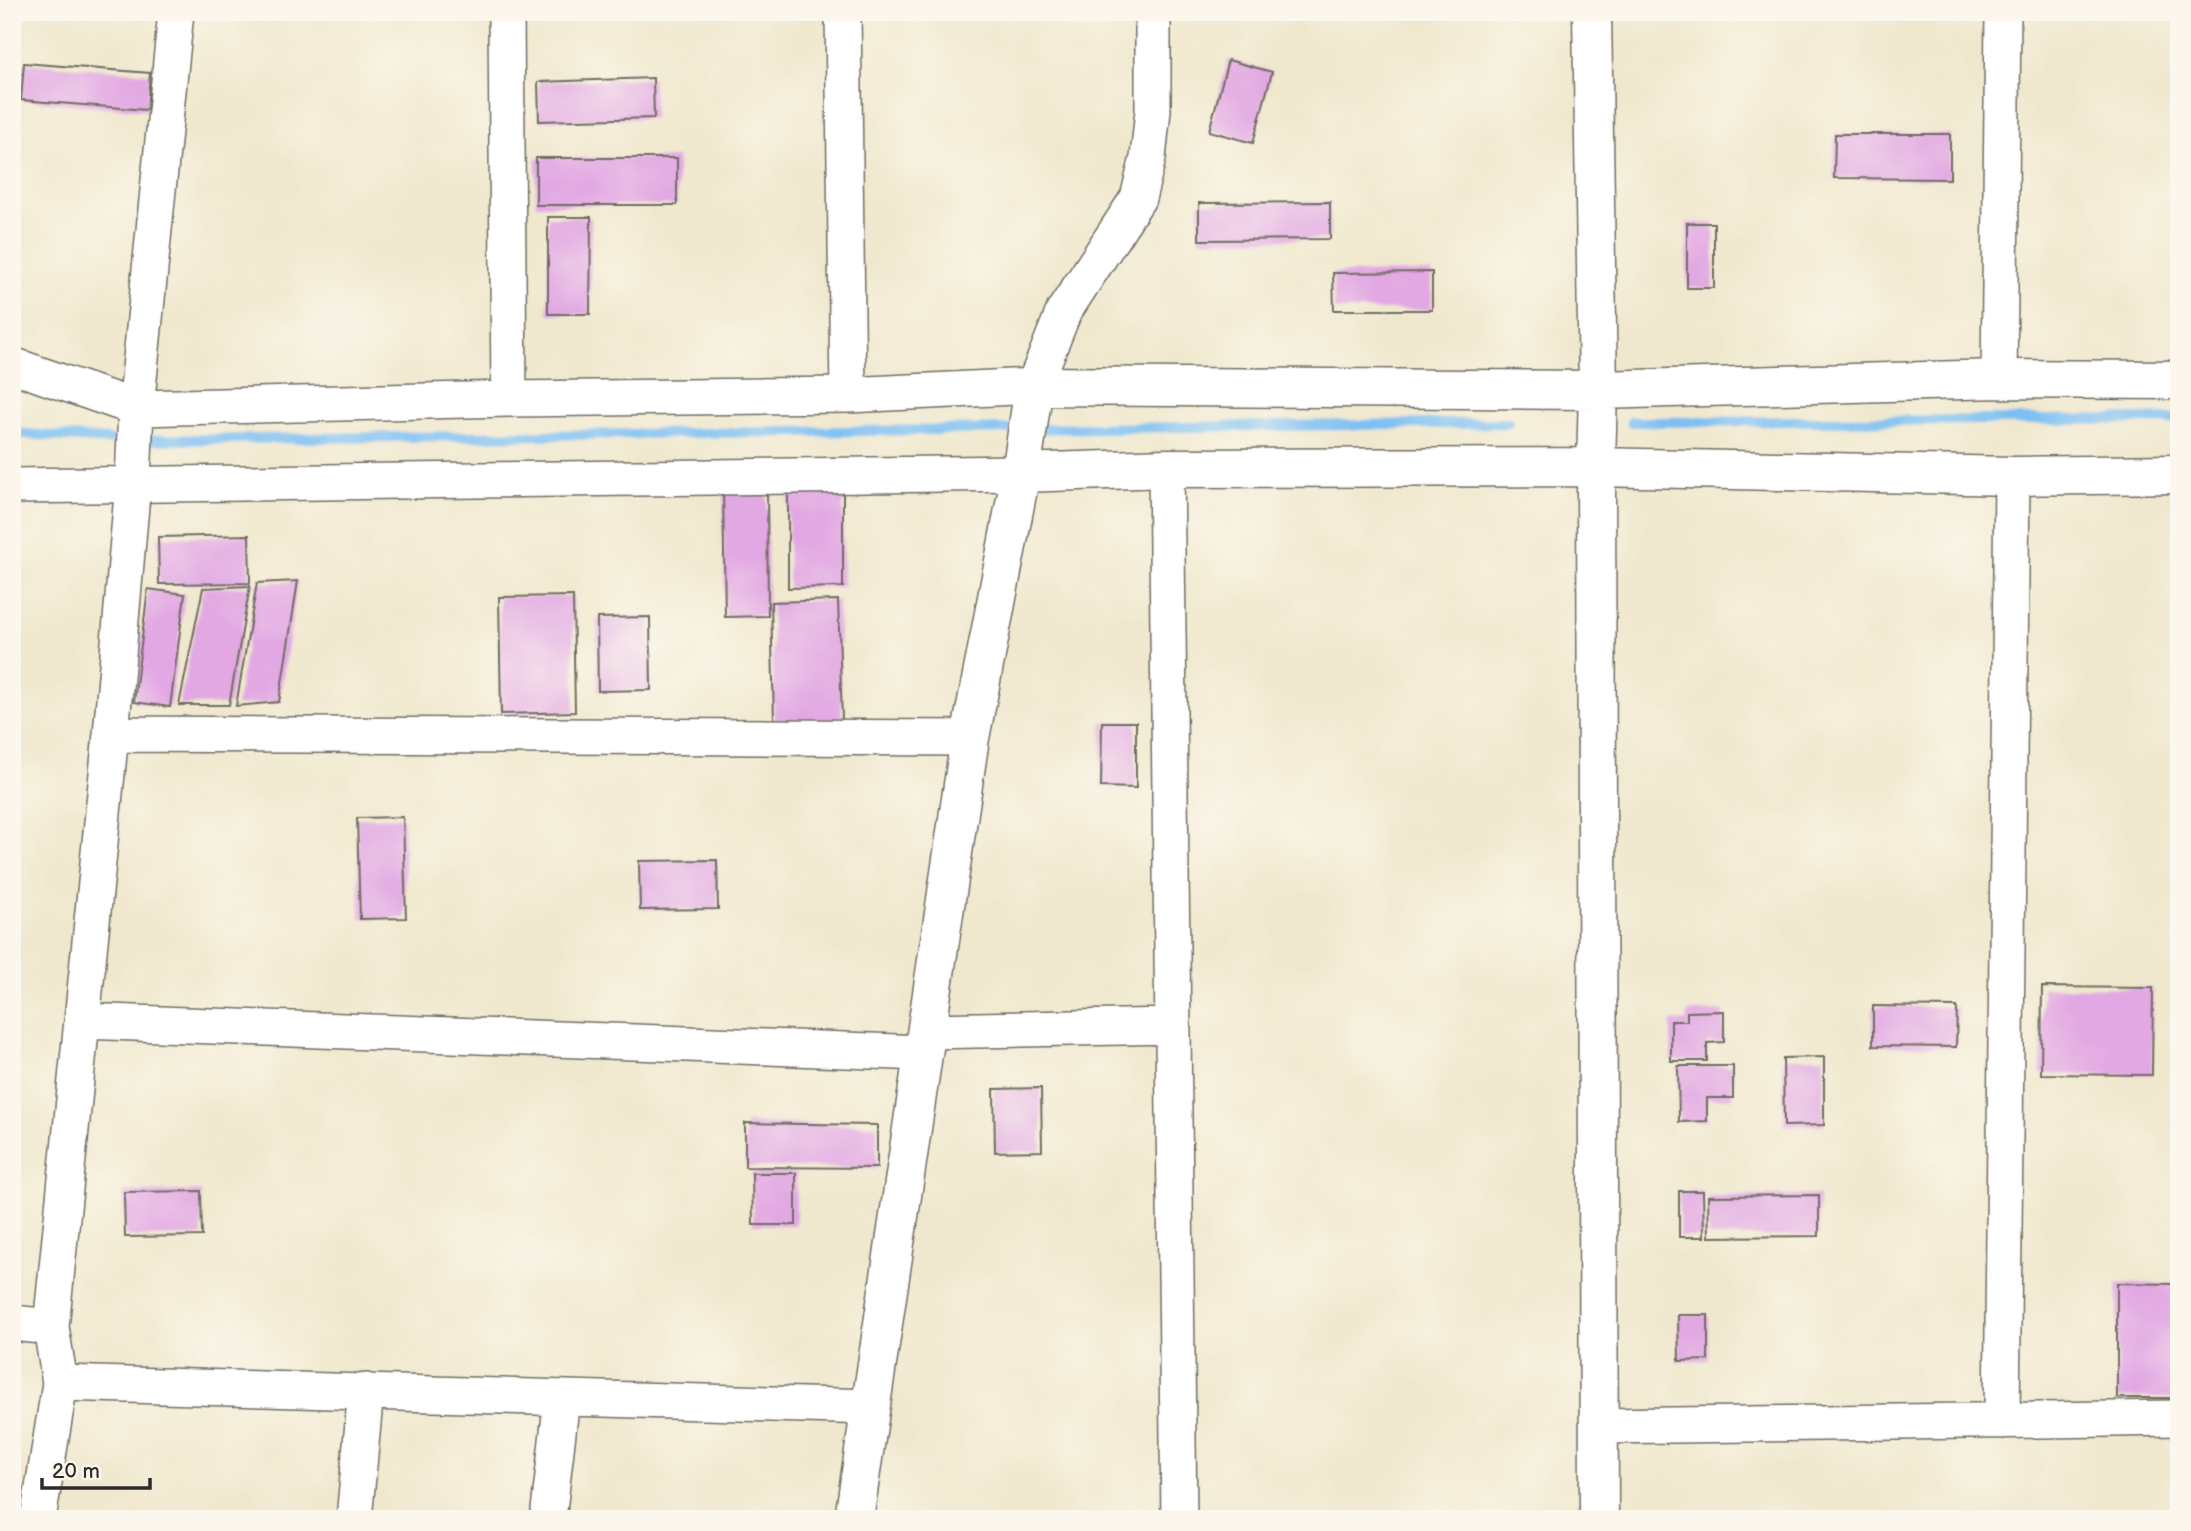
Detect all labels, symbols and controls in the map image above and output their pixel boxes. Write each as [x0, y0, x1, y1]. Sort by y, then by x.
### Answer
scale bar [42, 1447, 150, 1491]
text: 20 m [52, 1459, 100, 1484]

